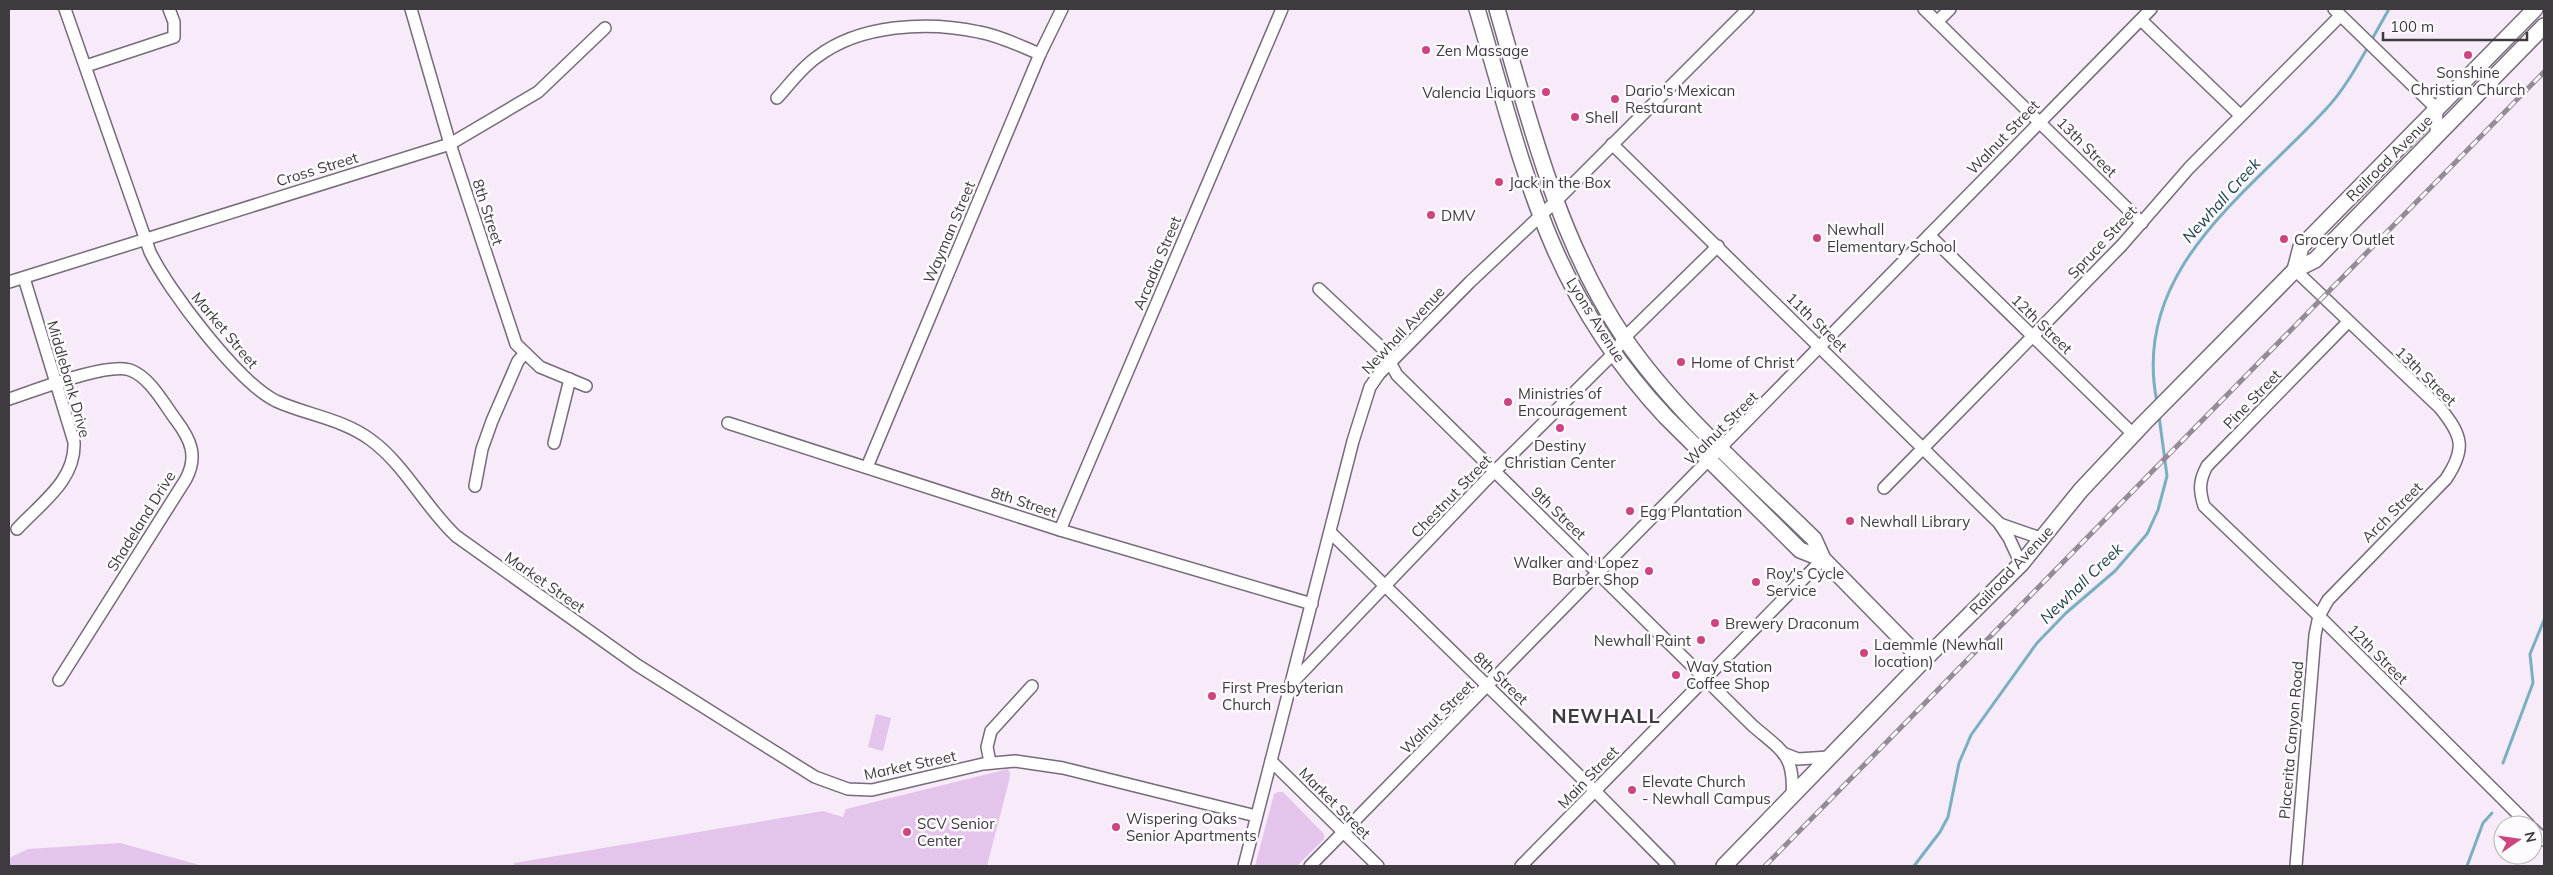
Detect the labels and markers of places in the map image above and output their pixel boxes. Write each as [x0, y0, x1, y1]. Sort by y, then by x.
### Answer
place label: Zen Massage [1436, 41, 1529, 60]
marker: Zen Massage [1420, 44, 1432, 56]
marker: Sonshine Christian Church [2462, 49, 2474, 61]
place label: Sonshine Christian Church [2410, 63, 2526, 99]
place label: Dario's Mexican Restaurant [1625, 81, 1735, 117]
place label: Valencia Liquors [1422, 83, 1536, 102]
marker: Valencia Liquors [1540, 86, 1552, 98]
marker: Dario's Mexican Restaurant [1609, 93, 1621, 105]
place label: Shell [1585, 108, 1618, 127]
marker: Shell [1569, 111, 1581, 123]
place label: Jack in the Box [1509, 173, 1611, 192]
marker: Jack in the Box [1493, 176, 1505, 188]
place label: DMV [1441, 206, 1476, 225]
marker: DMV [1425, 209, 1437, 221]
place label: Newhall Elementary School [1827, 220, 1956, 256]
place label: Grocery Outlet [2294, 230, 2395, 249]
marker: Newhall Elementary School [1811, 232, 1823, 244]
marker: Grocery Outlet [2278, 233, 2290, 245]
place label: Home of Christ [1691, 353, 1794, 372]
marker: Home of Christ [1675, 356, 1687, 368]
place label: Ministries of Encouragement [1518, 384, 1627, 420]
marker: Ministries of Encouragement [1502, 396, 1514, 408]
marker: Destiny Christian Center [1554, 422, 1566, 434]
place label: Destiny Christian Center [1504, 436, 1616, 472]
place label: Egg Plantation [1640, 502, 1742, 521]
marker: Egg Plantation [1624, 505, 1636, 517]
place label: Newhall Library [1860, 512, 1970, 531]
marker: Newhall Library [1844, 515, 1856, 527]
place label: Walker and Lopez Barber Shop [1513, 553, 1639, 589]
place label: Roy's Cycle Service [1766, 564, 1844, 600]
marker: Walker and Lopez Barber Shop [1643, 565, 1655, 577]
marker: Roy's Cycle Service [1750, 576, 1762, 588]
place label: Brewery Draconum [1725, 614, 1860, 633]
marker: Brewery Draconum [1709, 617, 1721, 629]
place label: Newhall Paint [1594, 631, 1691, 650]
marker: Newhall Paint [1695, 634, 1707, 646]
place label: Laemmle (Newhall location) [1874, 635, 2003, 671]
marker: Laemmle (Newhall location) [1858, 647, 1870, 659]
place label: Way Station Coffee Shop [1686, 657, 1772, 693]
marker: Way Station Coffee Shop [1670, 669, 1682, 681]
place label: First Presbyterian Church [1222, 678, 1344, 714]
marker: First Presbyterian Church [1206, 690, 1218, 702]
place label: Elevate Church - Newhall Campus [1642, 772, 1771, 808]
marker: Elevate Church - Newhall Campus [1626, 784, 1638, 796]
place label: Wispering Oaks Senior Apartments [1126, 809, 1257, 845]
place label: SCV Senior Center [917, 814, 995, 850]
marker: Wispering Oaks Senior Apartments [1110, 821, 1122, 833]
marker: SCV Senior Center [901, 826, 913, 838]

